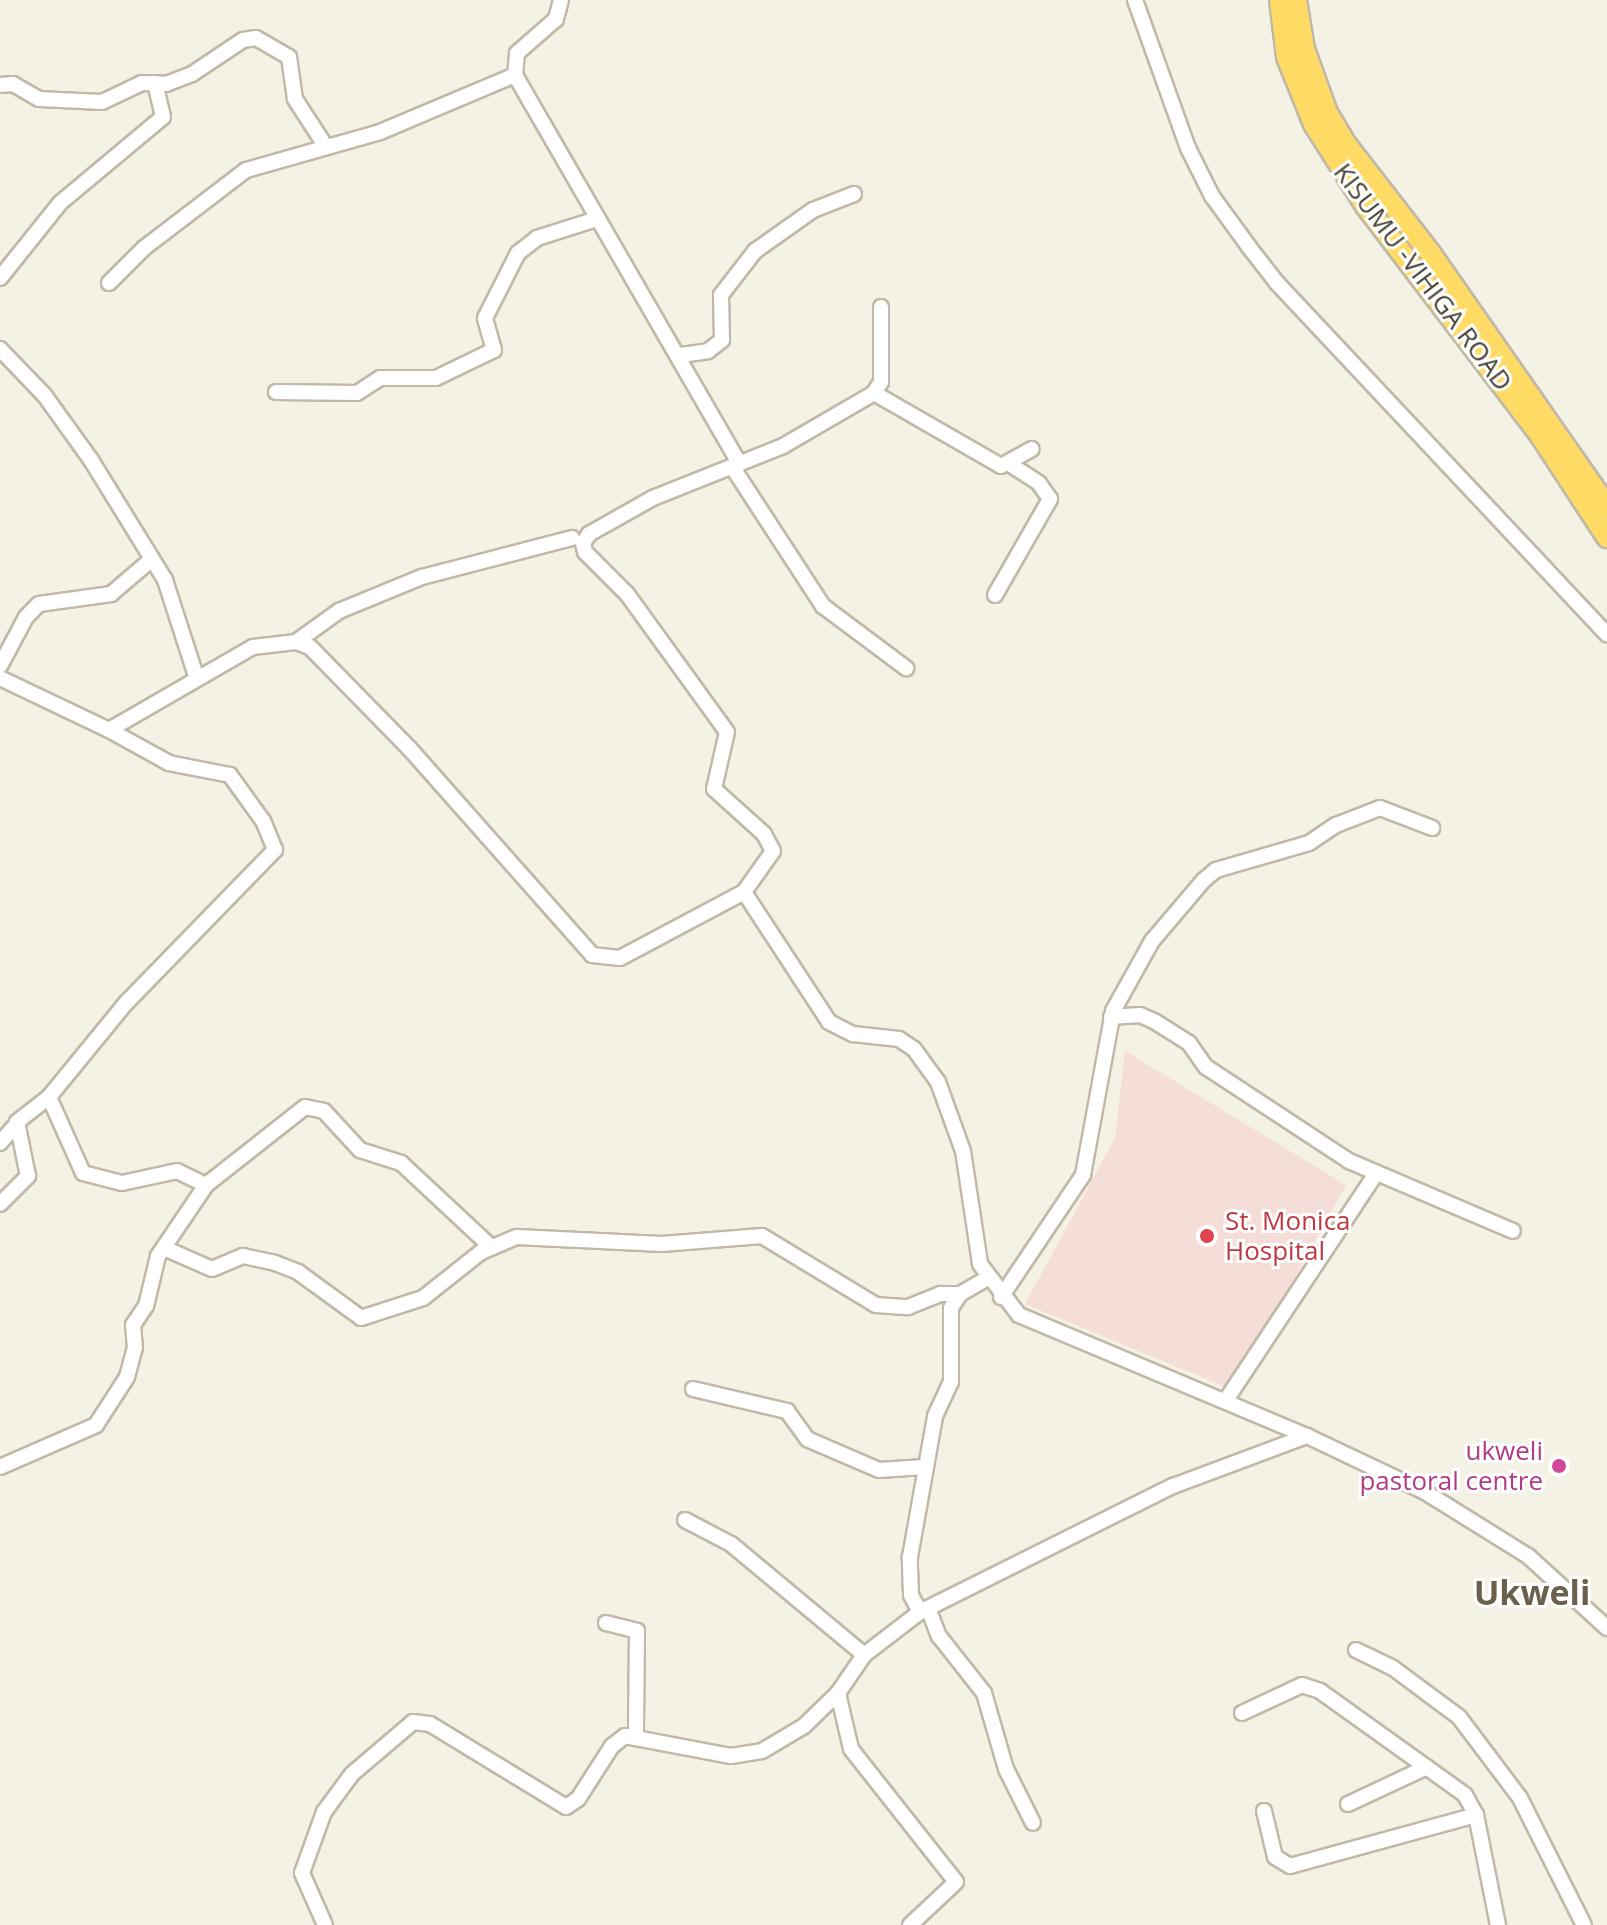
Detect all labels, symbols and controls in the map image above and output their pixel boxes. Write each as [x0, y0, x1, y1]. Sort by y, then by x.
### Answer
street label: KISUMU -VIHIGA ROAD [1327, 157, 1519, 397]
place label: St. Monica Hospital [1225, 1205, 1351, 1266]
marker: St. Monica Hospital [1196, 1225, 1218, 1247]
place label: ukweli pastoral centre [1359, 1435, 1543, 1496]
marker: ukweli pastoral centre [1550, 1457, 1568, 1475]
district label: Ukweli [1474, 1573, 1590, 1613]

